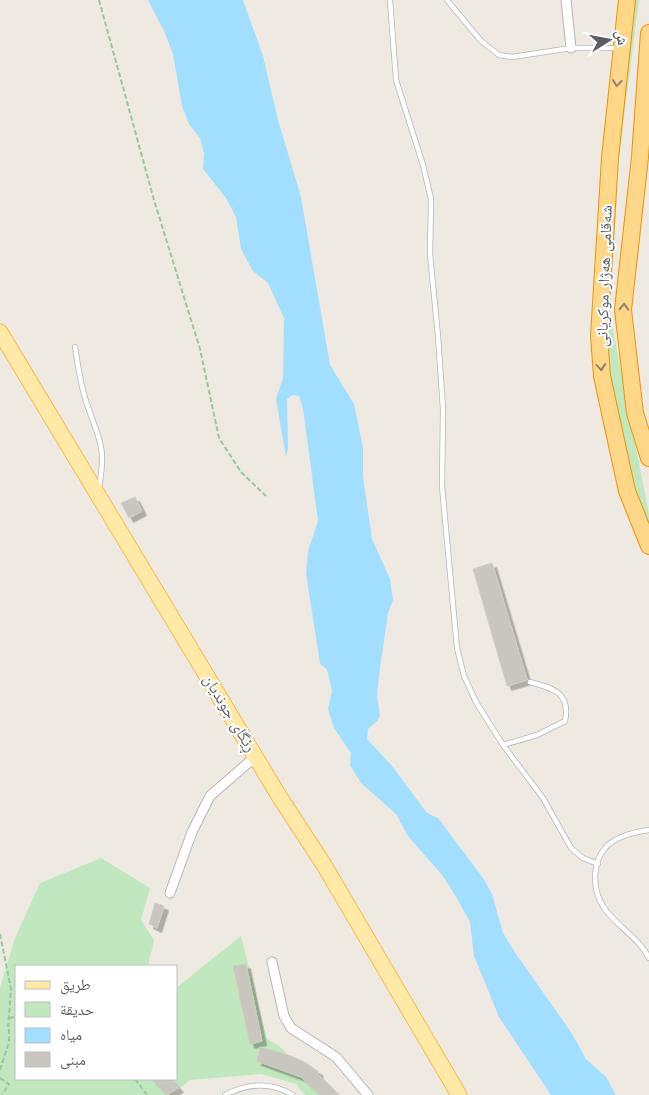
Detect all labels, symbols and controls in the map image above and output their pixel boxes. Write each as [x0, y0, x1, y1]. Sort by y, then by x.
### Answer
north arrow [584, 15, 634, 65]
text: ش [612, 29, 631, 47]
one-way arrow [613, 79, 623, 87]
street label: شەقامی ھەژار موکریانی [592, 205, 617, 347]
one-way arrow [619, 302, 629, 310]
one-way arrow [596, 364, 607, 372]
street label: ڕێگای جوندیان [197, 671, 261, 757]
legend [15, 965, 178, 1080]
text: طريق [60, 976, 91, 995]
text: حديقة [60, 1001, 95, 1019]
text: مياه [60, 1026, 82, 1044]
text: مبنى [60, 1051, 86, 1070]

